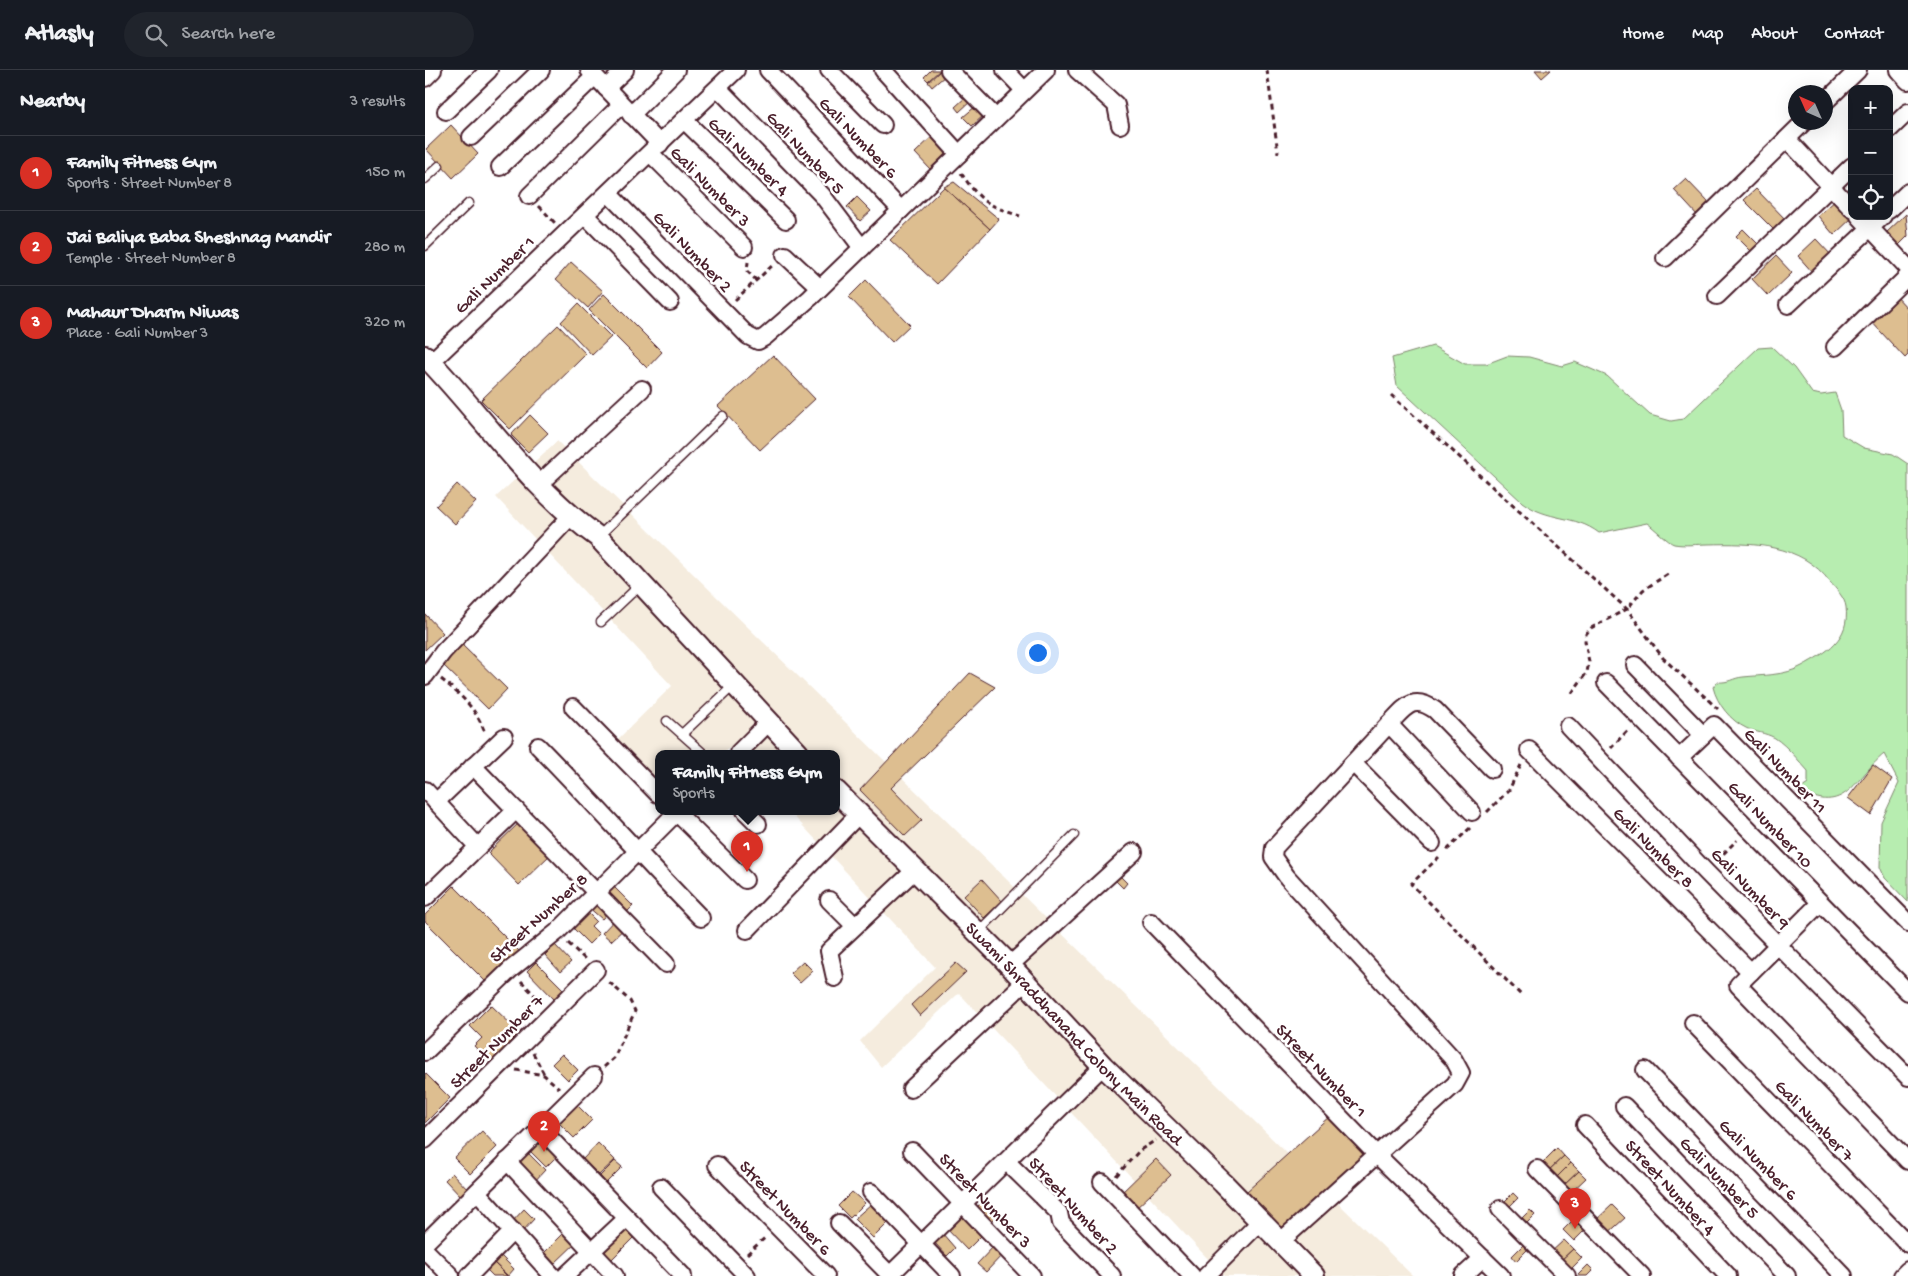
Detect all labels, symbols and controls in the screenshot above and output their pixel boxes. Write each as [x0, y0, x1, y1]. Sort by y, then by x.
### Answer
search box [124, 12, 474, 57]
text: Atlasly [25, 20, 94, 49]
icon: search [142, 21, 170, 49]
text: Search here [182, 23, 275, 46]
text: Home [1622, 24, 1664, 45]
text: Map [1692, 24, 1723, 45]
text: About [1751, 24, 1797, 45]
text: Contact [1825, 24, 1883, 45]
north arrow [1788, 85, 1833, 130]
map controls [1848, 85, 1893, 220]
button: + [1848, 85, 1893, 130]
text: Nearby [20, 90, 85, 115]
text: 3 results [350, 93, 405, 112]
street label: Gali Number 6 [813, 94, 902, 184]
street label: Gali Number 5 [761, 108, 848, 199]
street label: Gali Number 4 [702, 114, 792, 202]
button: − [1848, 130, 1893, 175]
street label: Gali Number 3 [665, 143, 754, 232]
text: Family Fitness Gym [67, 152, 217, 175]
text: 1 [33, 164, 39, 183]
text: 150 m [366, 164, 405, 183]
text: Sports · Street Number 8 [67, 175, 232, 194]
button: locate [1848, 175, 1893, 220]
street label: Gali Number 2 [647, 208, 735, 298]
text: Jai Baliya Baba Sheshnag Mandir [67, 227, 330, 250]
street label: Gali Number 1 [451, 232, 540, 319]
text: 2 [32, 239, 40, 258]
text: 280 m [364, 239, 405, 258]
text: Temple · Street Number 8 [67, 250, 236, 269]
text: Mahaur Dharm Niwas [67, 302, 238, 325]
text: 3 [32, 314, 40, 333]
text: 320 m [365, 314, 405, 333]
text: Place · Gali Number 3 [67, 325, 208, 344]
your location [1025, 640, 1051, 666]
street label: Gali Number 11 [1738, 725, 1830, 819]
popup [655, 750, 840, 815]
text: Family Fitness Gym [673, 762, 822, 785]
street label: Gali Number 10 [1722, 778, 1816, 874]
text: Sports [673, 785, 714, 804]
street label: Gali Number 8 [1607, 804, 1697, 894]
pin: 1 [731, 831, 763, 872]
street label: Gali Number 9 [1705, 845, 1793, 935]
street label: Street Number 8 [486, 869, 593, 968]
street label: Swami Shraddhanand Colony Main Road [960, 919, 1187, 1152]
street label: Street Number 7 [446, 991, 549, 1094]
street label: Street Number 1 [1270, 1021, 1370, 1123]
street label: Gali Number 7 [1769, 1077, 1858, 1167]
pin: 2 [528, 1111, 560, 1152]
street label: Gali Number 6 [1713, 1116, 1802, 1206]
street label: Gali Number 5 [1674, 1134, 1762, 1224]
street label: Street Number 4 [1619, 1136, 1719, 1241]
street label: Street Number 3 [934, 1150, 1035, 1254]
street label: Street Number 2 [1023, 1154, 1121, 1260]
street label: Street Number 6 [734, 1157, 835, 1261]
pin: 3 [1559, 1188, 1591, 1229]

